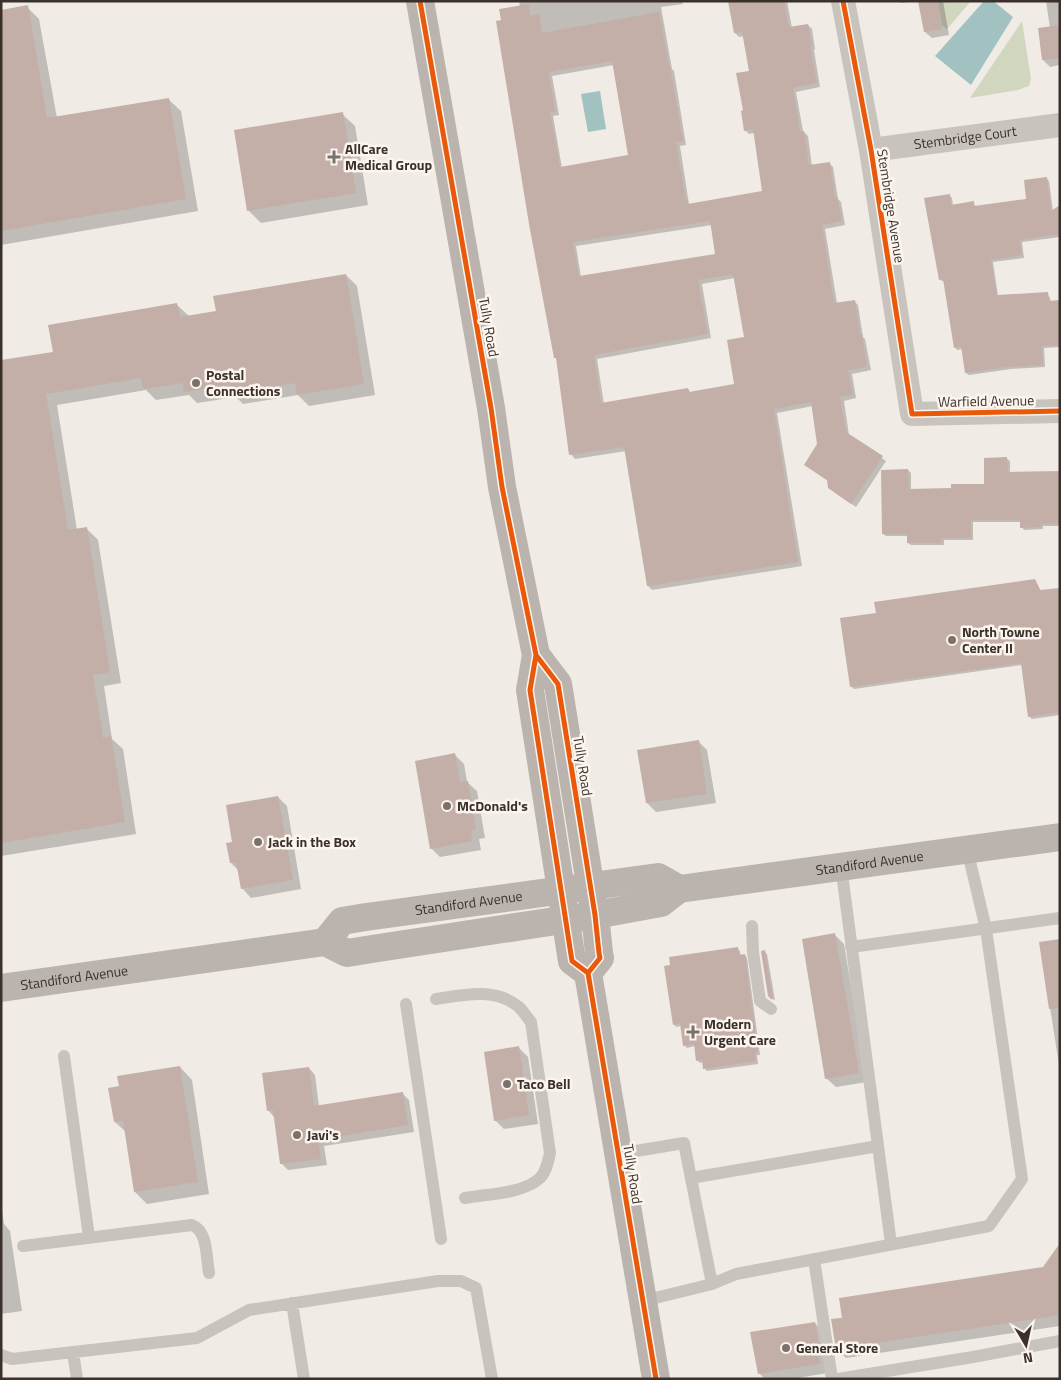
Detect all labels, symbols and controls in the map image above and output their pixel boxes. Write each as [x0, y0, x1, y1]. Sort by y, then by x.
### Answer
street label: Stembridge Court [912, 120, 1018, 154]
place label: AllCare Medical Group [345, 138, 433, 175]
street label: Stembridge Avenue [872, 148, 911, 264]
marker: AllCare Medical Group [327, 150, 341, 164]
street label: Tully Road [474, 295, 505, 358]
place label: Postal Connections [206, 364, 281, 401]
marker: Postal Connections [190, 377, 202, 389]
street label: Warfield Avenue [938, 389, 1034, 412]
place label: North Towne Center II [962, 621, 1040, 658]
marker: North Towne Center II [946, 634, 958, 646]
street label: Tully Road [568, 735, 599, 797]
place label: McDonald's [457, 795, 528, 816]
marker: McDonald's [441, 800, 453, 812]
place label: Jack in the Box [268, 831, 356, 852]
marker: Jack in the Box [252, 836, 264, 848]
street label: Standiford Avenue [814, 845, 925, 880]
street label: Standiford Avenue [414, 885, 524, 920]
street label: Standiford Avenue [19, 959, 129, 995]
place label: Modern Urgent Care [704, 1013, 776, 1050]
marker: Modern Urgent Care [686, 1025, 700, 1039]
place label: Taco Bell [517, 1073, 570, 1094]
marker: Taco Bell [501, 1078, 513, 1090]
place label: Javi's [307, 1124, 339, 1145]
marker: Javi's [291, 1129, 303, 1141]
street label: Tully Road [618, 1143, 649, 1205]
north arrow [1001, 1320, 1051, 1370]
place label: General Store [796, 1337, 878, 1358]
marker: General Store [780, 1342, 792, 1354]
text: N [1022, 1347, 1035, 1369]

